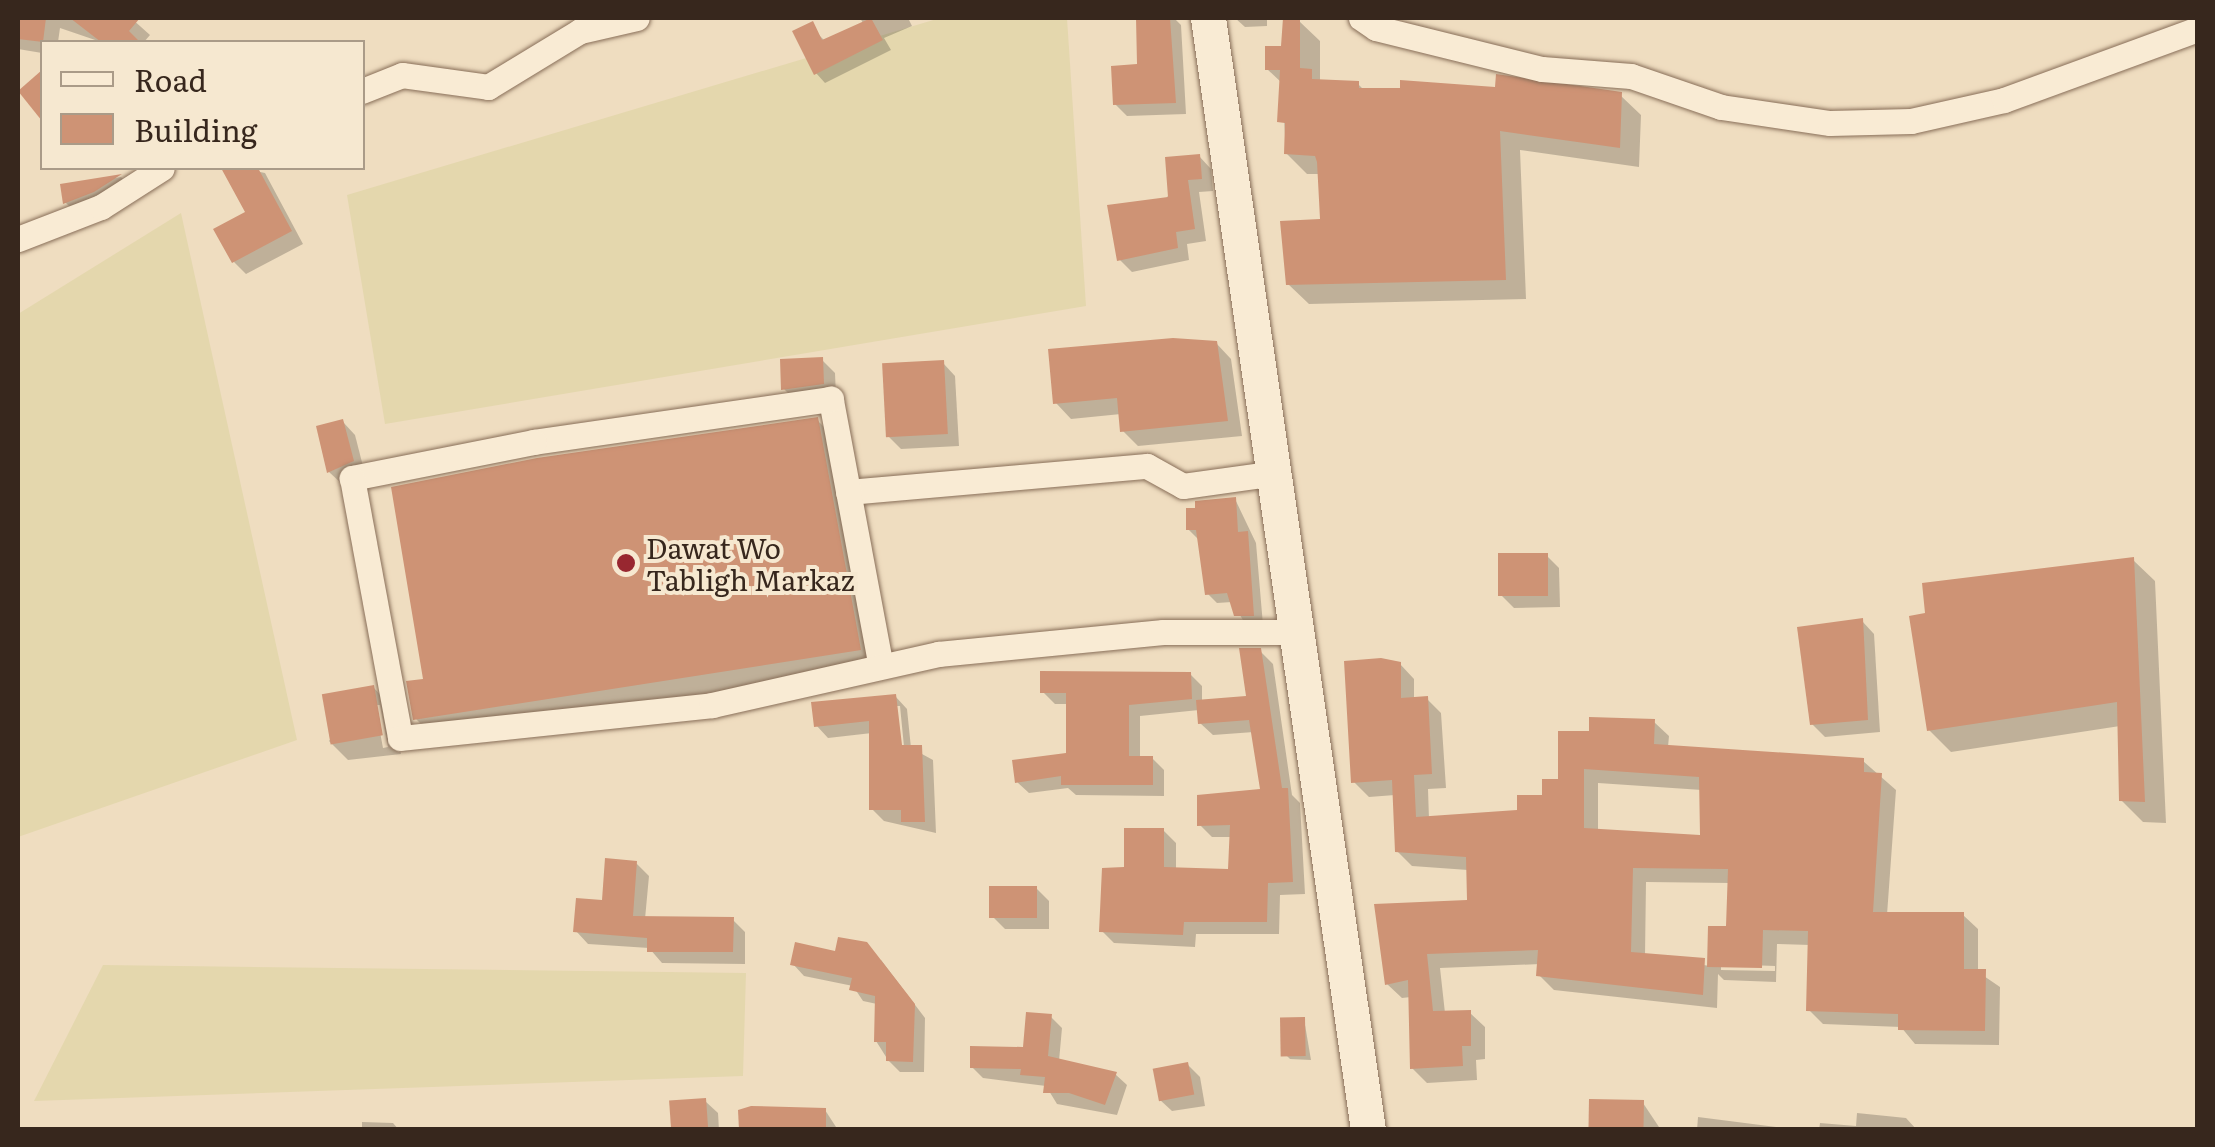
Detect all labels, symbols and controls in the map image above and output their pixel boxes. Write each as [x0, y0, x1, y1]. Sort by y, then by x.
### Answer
legend [40, 40, 365, 170]
text: Road [134, 57, 207, 101]
text: Building [134, 107, 258, 151]
place label: Dawat Wo Tabligh Markaz [646, 530, 854, 596]
marker: Dawat Wo Tabligh Markaz [615, 552, 637, 574]

